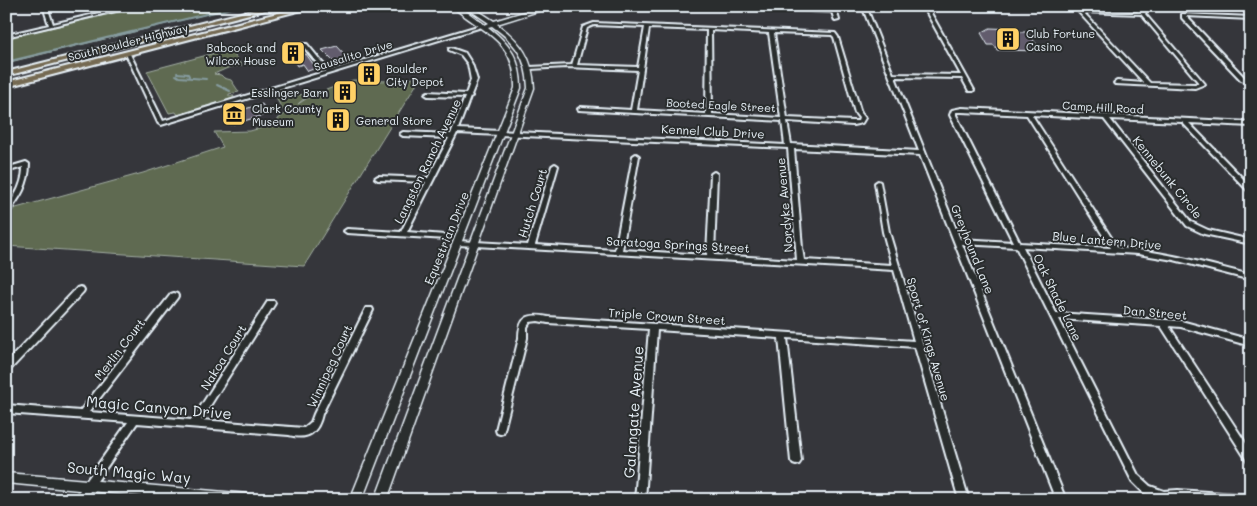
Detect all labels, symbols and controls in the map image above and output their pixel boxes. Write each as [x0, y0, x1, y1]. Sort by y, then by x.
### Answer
street label: South Boulder Highway [66, 20, 190, 64]
building icon: Club Fortune Casino [995, 26, 1021, 52]
place label: Club Fortune Casino [1026, 26, 1095, 54]
street label: Sausalito Drive [312, 36, 394, 74]
place label: Babcock and Wilcox House [206, 40, 276, 68]
building icon: Babcock and Wilcox House [280, 40, 306, 66]
building icon: Boulder City Depot [356, 61, 382, 87]
place label: Boulder City Depot [386, 61, 444, 89]
building icon: Esslinger Barn [332, 79, 358, 105]
place label: Esslinger Barn [251, 85, 328, 100]
street label: Booted Eagle Street [666, 95, 776, 115]
street label: Langston Ranch Avenue [390, 96, 464, 226]
street label: Camp Hill Road [1062, 97, 1144, 117]
museum icon: Clark County Museum [221, 101, 247, 127]
place label: Clark County Museum [252, 101, 322, 129]
building icon: General Store [325, 107, 351, 133]
place label: General Store [356, 113, 433, 128]
street label: Kennel Club Drive [661, 120, 765, 142]
street label: Kennebunk Circle [1130, 132, 1206, 222]
street label: Nordyke Avenue [772, 157, 796, 253]
street label: Hutch Court [514, 166, 550, 240]
street label: Equestrian Drive [420, 189, 472, 287]
street label: Greyhound Lane [948, 202, 998, 296]
street label: Blue Lantern Drive [1052, 227, 1162, 253]
street label: Saratoga Springs Street [606, 232, 750, 256]
street label: Oak Shade Lane [1030, 251, 1086, 343]
street label: Sport of Kings Avenue [904, 275, 954, 403]
street label: Dan Street [1122, 301, 1188, 323]
street label: Triple Crown Street [608, 304, 726, 328]
street label: Merlin Court [90, 315, 148, 383]
street label: Nakoa Court [196, 321, 250, 393]
street label: Winnipeg Court [303, 322, 355, 410]
street label: Galangate Avenue [618, 345, 648, 479]
street label: Magic Canyon Drive [85, 391, 233, 423]
street label: South Magic Way [66, 457, 192, 487]

